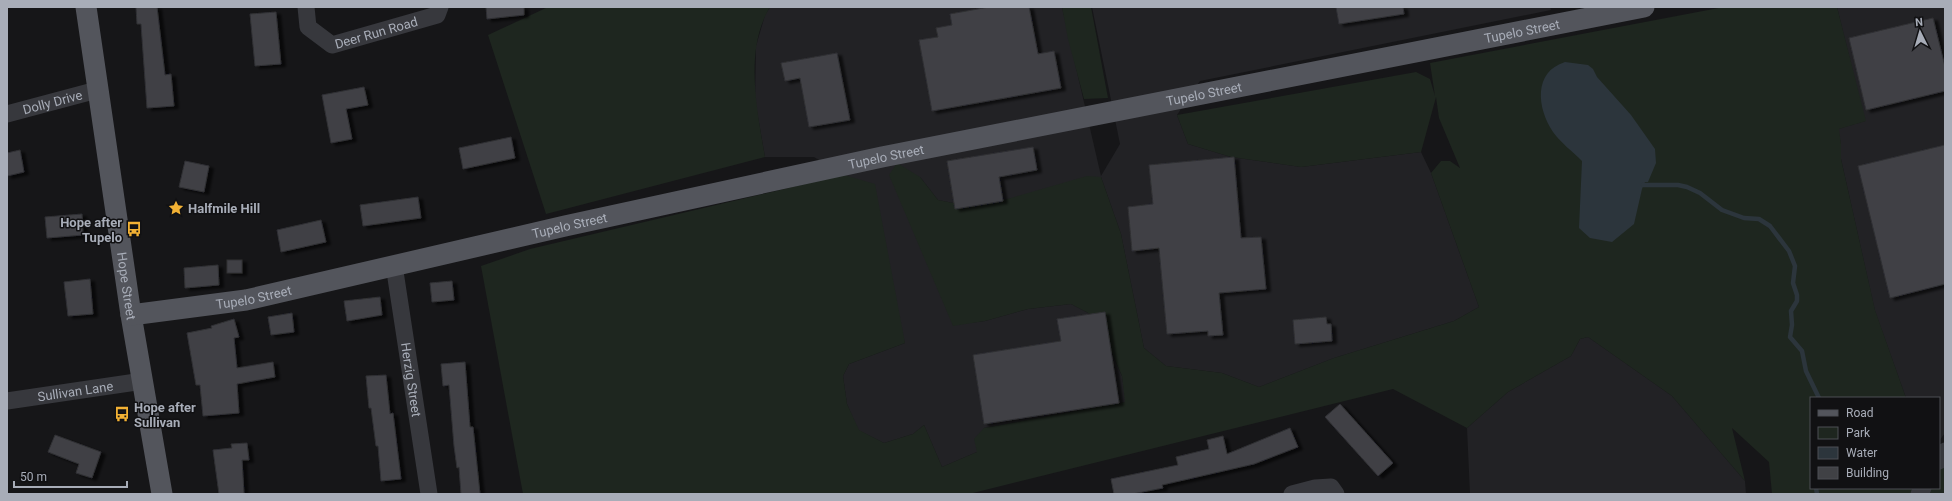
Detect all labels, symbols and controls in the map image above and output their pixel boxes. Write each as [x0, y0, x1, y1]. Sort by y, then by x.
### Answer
north arrow [1900, 12, 1940, 52]
street label: Deer Run Road [333, 13, 419, 51]
street label: Tupelo Street [1483, 16, 1561, 46]
text: N [1915, 16, 1924, 29]
street label: Tupelo Street [1165, 79, 1243, 108]
street label: Dolly Drive [21, 87, 84, 117]
street label: Tupelo Street [847, 141, 925, 172]
place icon: Halfmile Hill [167, 199, 185, 217]
place label: Halfmile Hill [188, 201, 260, 216]
street label: Tupelo Street [530, 210, 609, 241]
place label: Hope after Tupelo [60, 215, 122, 245]
bus stop icon: Hope after Tupelo [125, 220, 143, 238]
street label: Hope Street [114, 251, 139, 321]
street label: Tupelo Street [215, 282, 293, 311]
street label: Herzig Street [398, 341, 425, 418]
street label: Sullivan Lane [36, 378, 114, 404]
legend [1810, 397, 1940, 489]
place label: Hope after Sullivan [134, 400, 196, 430]
bus stop icon: Hope after Sullivan [113, 405, 131, 423]
text: Road [1846, 406, 1874, 420]
text: Park [1846, 426, 1871, 440]
text: Water [1846, 446, 1877, 460]
scale bar [14, 463, 127, 489]
text: Building [1846, 466, 1889, 480]
text: 50 m [20, 470, 47, 484]

